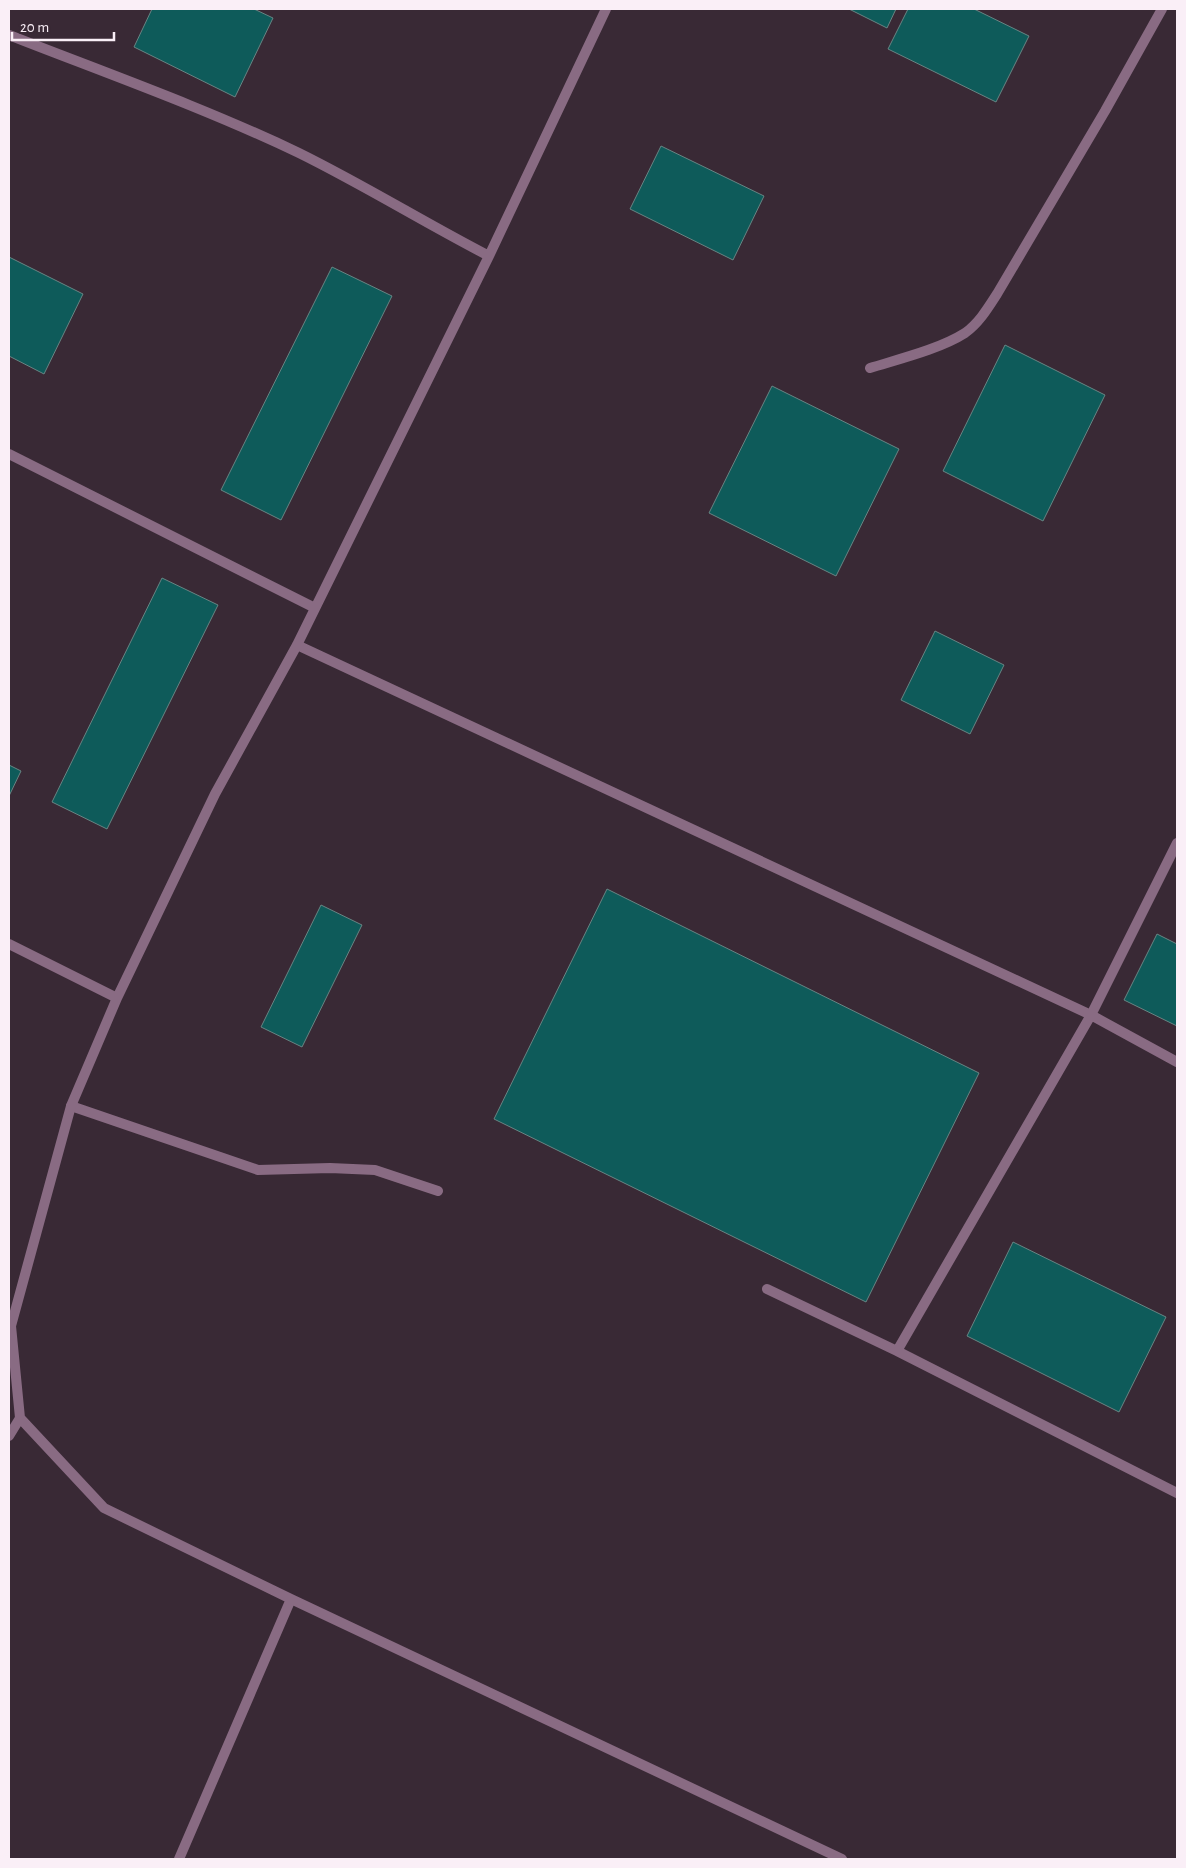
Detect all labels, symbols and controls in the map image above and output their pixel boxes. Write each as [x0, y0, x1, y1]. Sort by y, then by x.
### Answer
scale bar [12, 10, 115, 42]
text: 20 m [20, 20, 49, 35]

